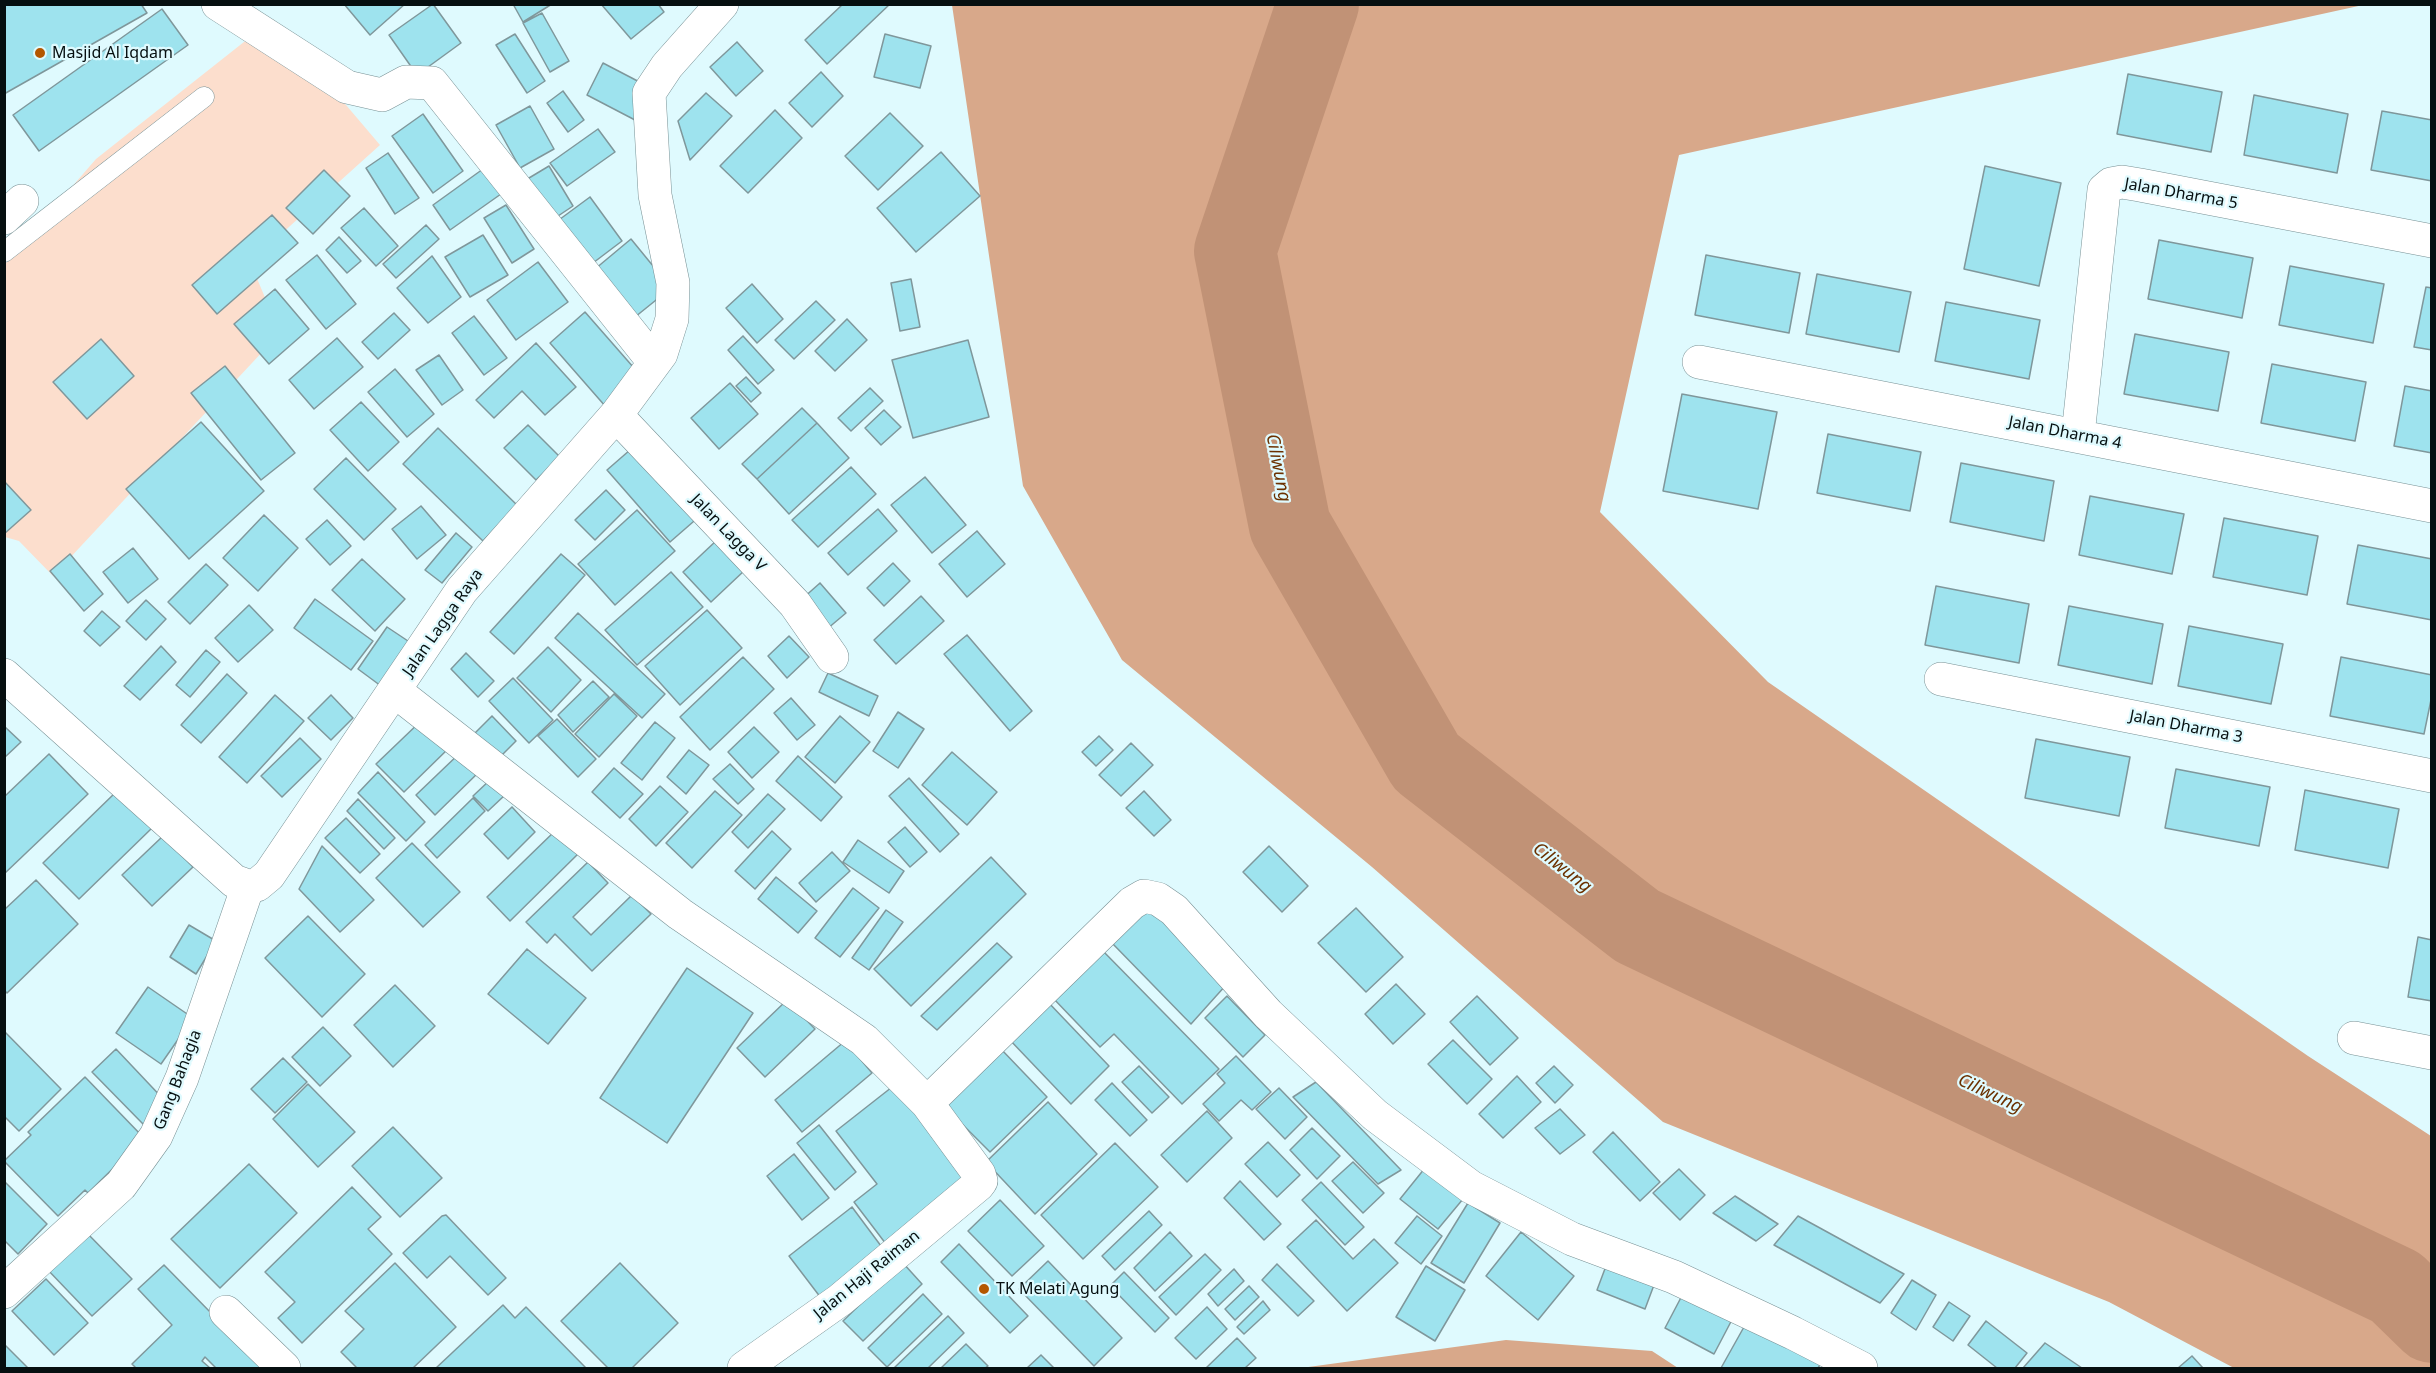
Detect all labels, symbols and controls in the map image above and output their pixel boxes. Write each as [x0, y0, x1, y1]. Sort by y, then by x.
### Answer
place label: Masjid Al Iqdam [52, 43, 173, 63]
marker: Masjid Al Iqdam [33, 46, 47, 60]
street label: Jalan Dharma 5 [2123, 175, 2239, 213]
street label: Jalan Dharma 4 [2007, 413, 2123, 453]
water label: Ciliwung [1261, 432, 1295, 504]
street label: Jalan Lagga V [686, 490, 770, 576]
street label: Jalan Lagga Raya [399, 566, 487, 680]
street label: Jalan Dharma 3 [2128, 707, 2244, 747]
water label: Ciliwung [1528, 838, 1596, 898]
street label: Gang Bahagia [150, 1027, 206, 1133]
water label: Ciliwung [1954, 1070, 2026, 1118]
street label: Jalan Haji Raiman [810, 1226, 924, 1324]
place label: TK Melati Agung [996, 1279, 1119, 1299]
marker: TK Melati Agung [977, 1282, 991, 1296]

